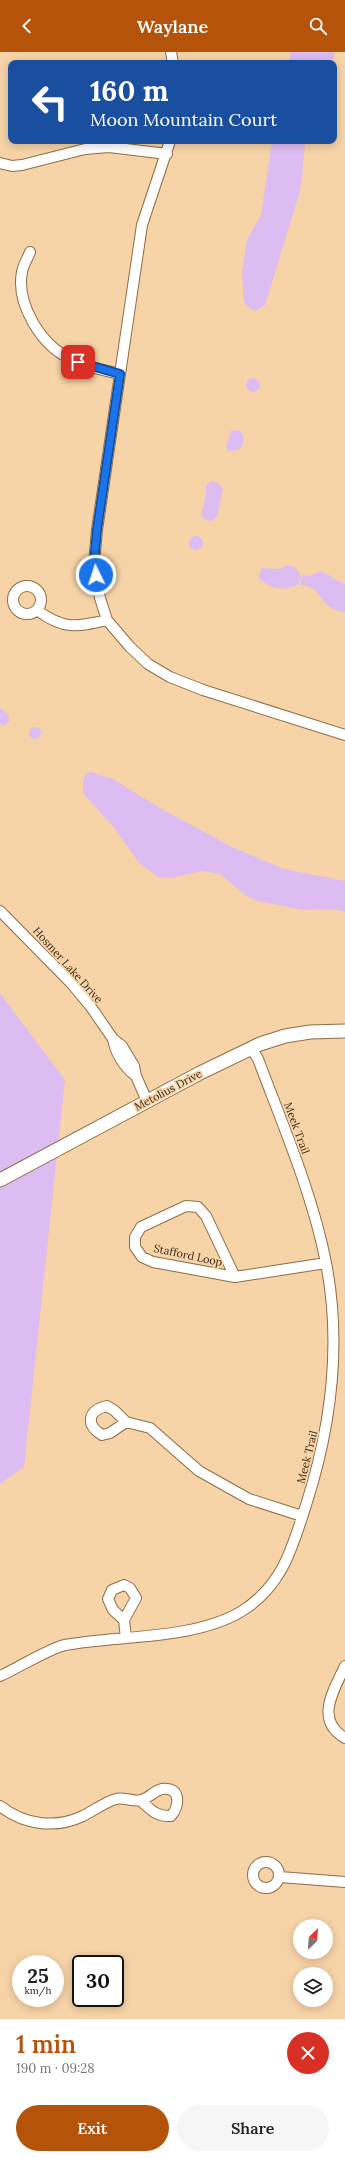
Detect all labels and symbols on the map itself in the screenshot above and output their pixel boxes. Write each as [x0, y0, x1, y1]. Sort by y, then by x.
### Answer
pin [61, 345, 95, 379]
position arrow [75, 554, 117, 596]
street label: Hosmer Lake Drive [30, 924, 106, 1006]
street label: Metolius Drive [132, 1066, 204, 1114]
street label: Meek Trail [281, 1100, 313, 1156]
street label: Stafford Loop [152, 1241, 224, 1269]
street label: Meek Trail [294, 1429, 320, 1485]
north arrow [293, 1919, 333, 1959]
speed limit sign: 30 [72, 1955, 124, 2007]

